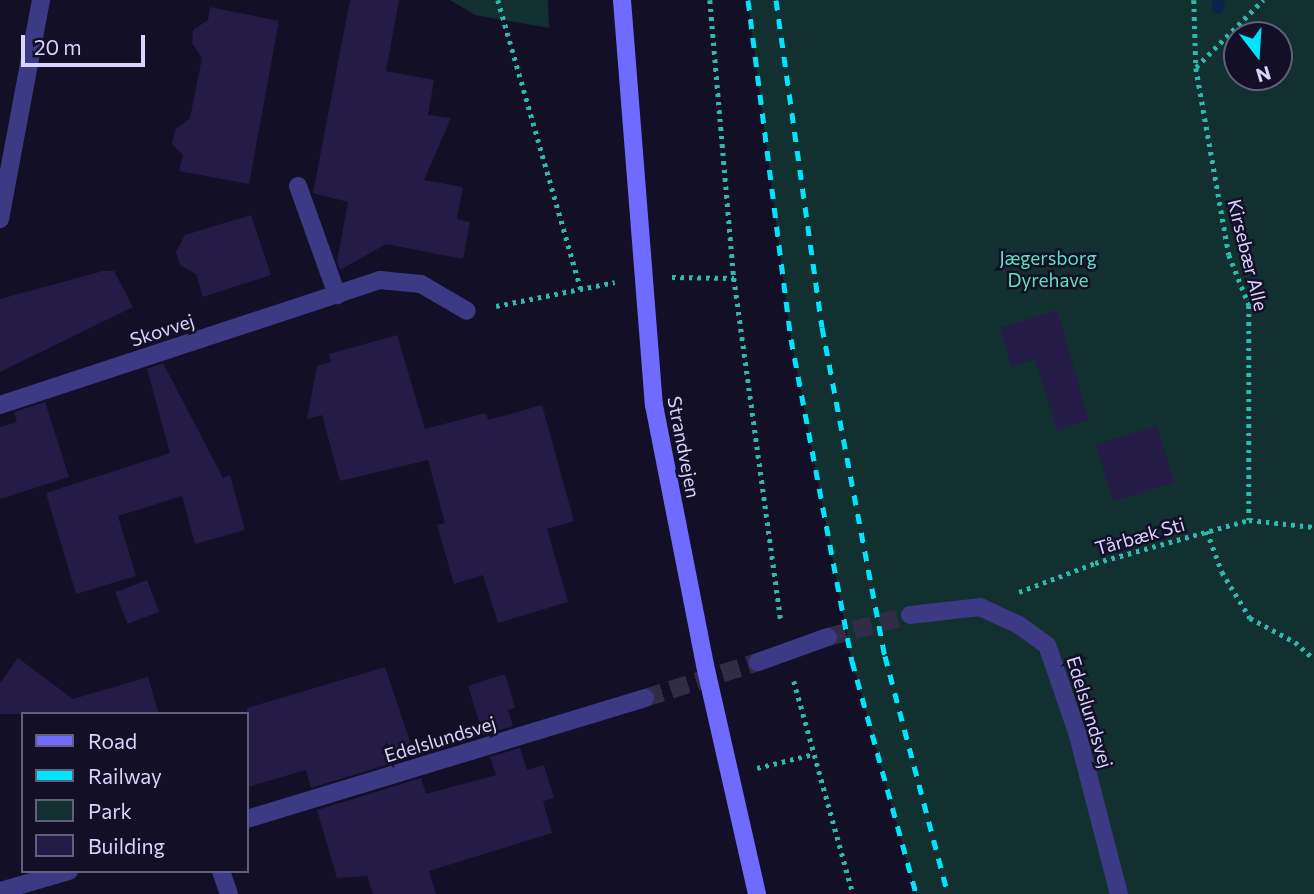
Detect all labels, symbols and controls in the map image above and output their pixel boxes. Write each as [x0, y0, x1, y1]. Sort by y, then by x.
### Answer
scale bar [24, 21, 149, 65]
north arrow [1223, 21, 1293, 91]
text: 20 m [34, 34, 82, 59]
text: N [1254, 62, 1274, 88]
street label: Kirsebær Alle [1223, 197, 1273, 313]
park label: Jægersborg Dyrehave [999, 247, 1097, 291]
street label: Skovvej [127, 309, 197, 351]
street label: Strandvejen [663, 394, 705, 500]
street label: Tårbæk Sti [1093, 512, 1187, 560]
street label: Edelslundsvej [1062, 653, 1118, 771]
street label: Edelslundsvej [381, 711, 499, 767]
legend [21, 712, 248, 873]
text: Road [88, 728, 137, 753]
text: Railway [88, 763, 162, 788]
text: Park [88, 798, 132, 823]
text: Building [88, 833, 165, 858]

